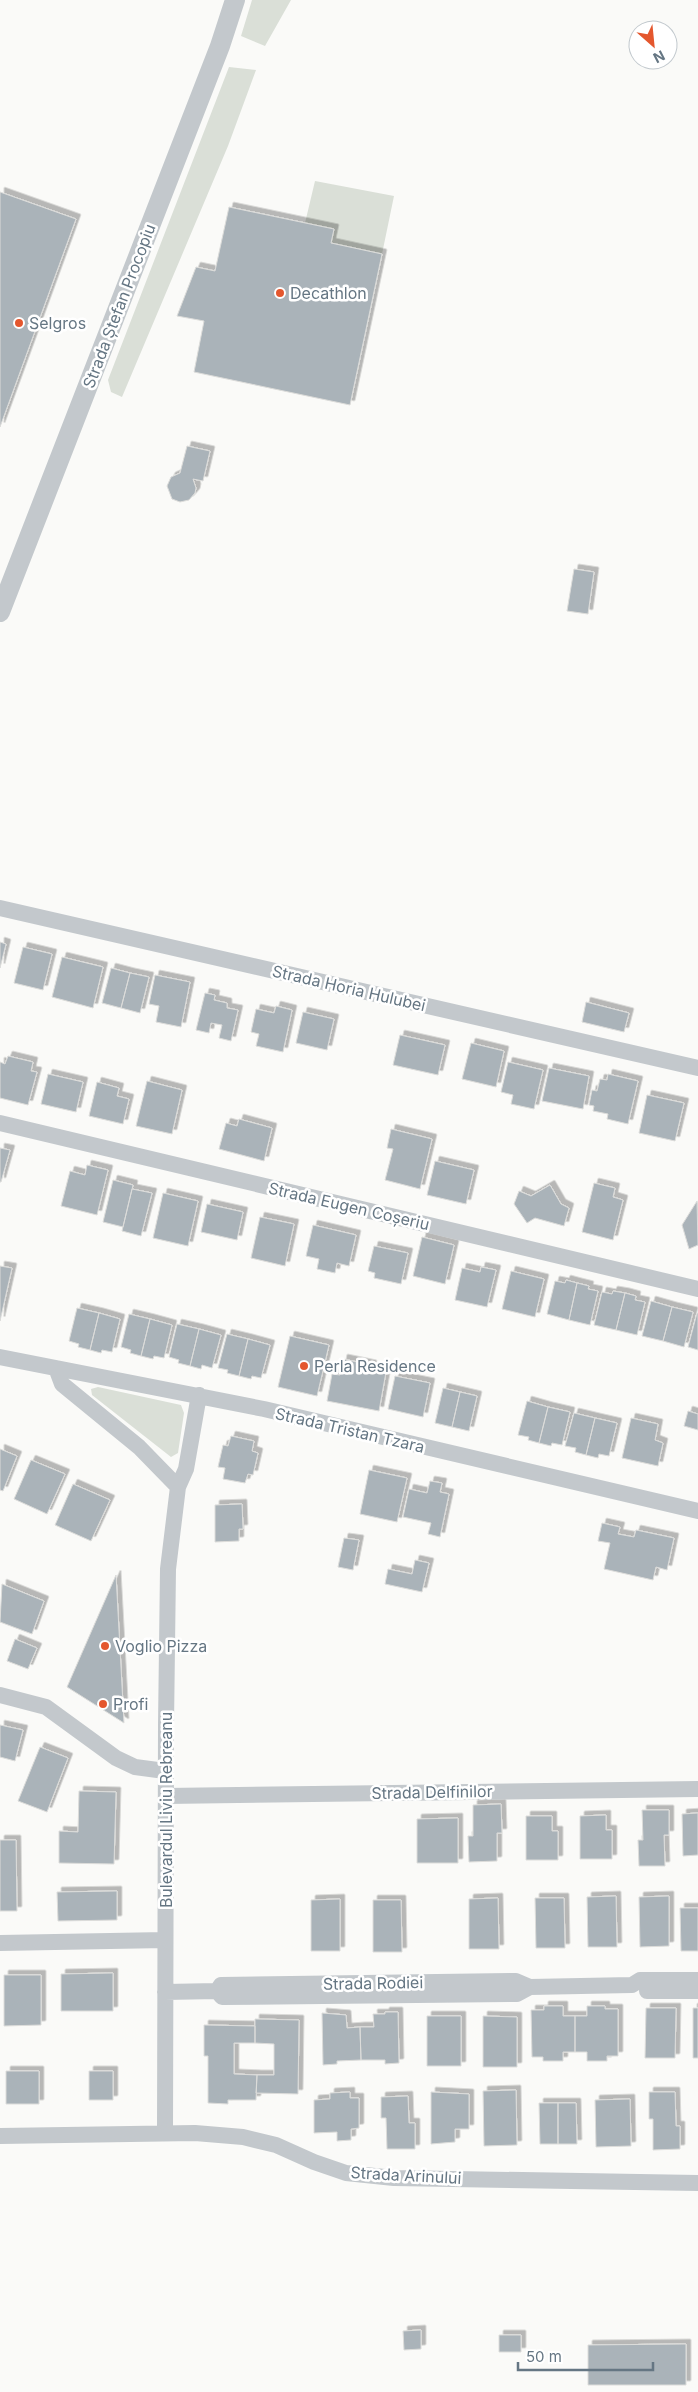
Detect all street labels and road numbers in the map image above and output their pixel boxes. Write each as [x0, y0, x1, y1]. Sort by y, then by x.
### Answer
street label: Strada Ștefan Procopiu [78, 221, 160, 391]
street label: Strada Horia Hulubei [270, 961, 428, 1015]
street label: Strada Eugen Coșeriu [267, 1178, 431, 1234]
street label: Strada Tristan Tzara [273, 1403, 427, 1457]
street label: Bulevardul Liviu Rebreanu [156, 1712, 176, 1908]
street label: Strada Delfinilor [371, 1781, 493, 1803]
street label: Strada Rodiei [323, 1972, 423, 1994]
street label: Strada Arinului [350, 2162, 462, 2188]

